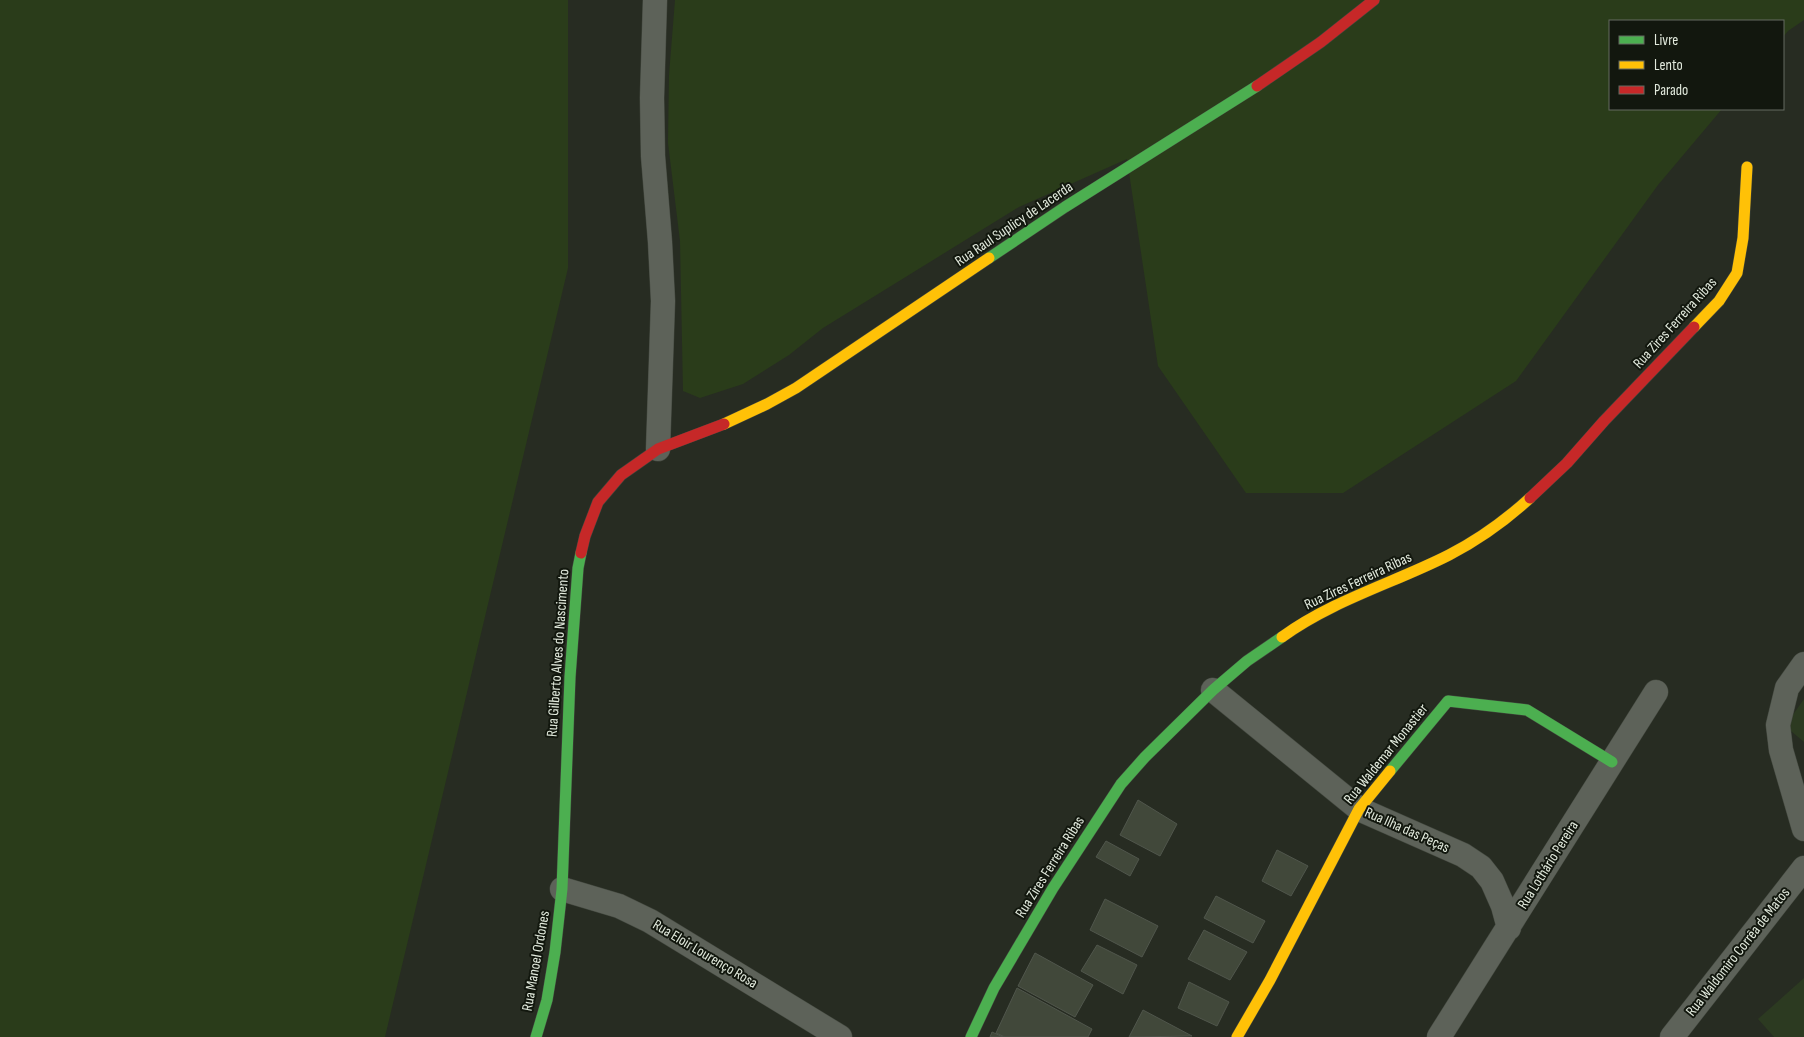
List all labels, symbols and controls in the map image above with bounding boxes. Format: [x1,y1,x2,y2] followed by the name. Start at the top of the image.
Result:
[1609,20,1784,110] legend
[1654,31,1678,50] text: Livre
[1654,56,1683,75] text: Lento
[1654,81,1688,100] text: Parado
[951,177,1077,271] street label: Rua Raul Suplicy de Lacerda
[1629,273,1721,373] street label: Rua Zires Ferreira Ribas
[1301,548,1415,614] street label: Rua Zires Ferreira Ribas
[543,568,573,738] street label: Rua Gilberto Alves do Nascimento
[1340,699,1433,808] street label: Rua Waldemar Monastier
[1362,803,1452,857] street label: Rua Ilha das Peças
[1011,813,1089,921] street label: Rua Zires Ferreira Ribas
[1513,817,1583,913] street label: Rua Lothário Pereira
[1682,884,1794,1020] street label: Rua Waldomiro Corrêa de Matos
[518,909,554,1013] street label: Rua Manoel Ordones
[649,915,761,993] street label: Rua Eloir Lourenço Rosa

